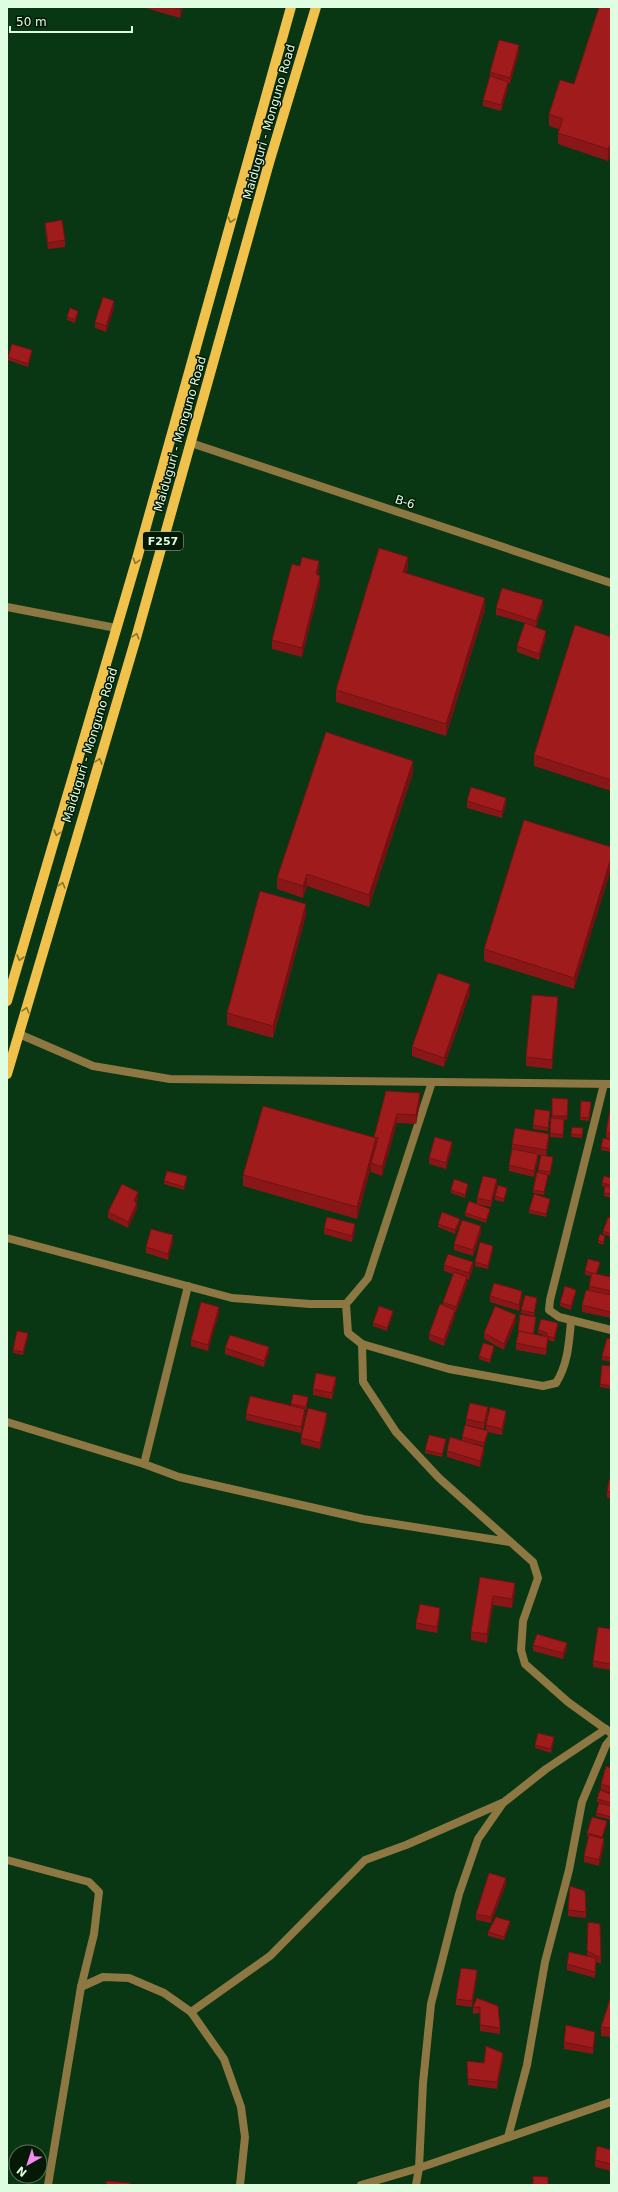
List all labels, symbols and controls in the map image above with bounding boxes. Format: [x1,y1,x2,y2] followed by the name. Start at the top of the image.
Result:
[10,8,132,34] scale bar
[16,15,47,29] text: 50 m
[240,43,298,201] street label: Maiduguri - Monguno Road
[227,216,236,223] one-way arrow
[151,355,209,513] street label: Maiduguri - Monguno Road
[393,492,417,512] street label: B-6
[143,532,183,550] road number: F257
[132,557,141,564] one-way arrow
[131,633,140,640] one-way arrow
[60,666,120,824] street label: Maiduguri - Monguno Road
[94,757,103,764] one-way arrow
[53,830,62,837] one-way arrow
[57,882,66,889] one-way arrow
[16,954,25,961] one-way arrow
[21,1007,30,1014] one-way arrow
[8,2144,48,2184] north arrow
[14,2163,30,2179] text: N

